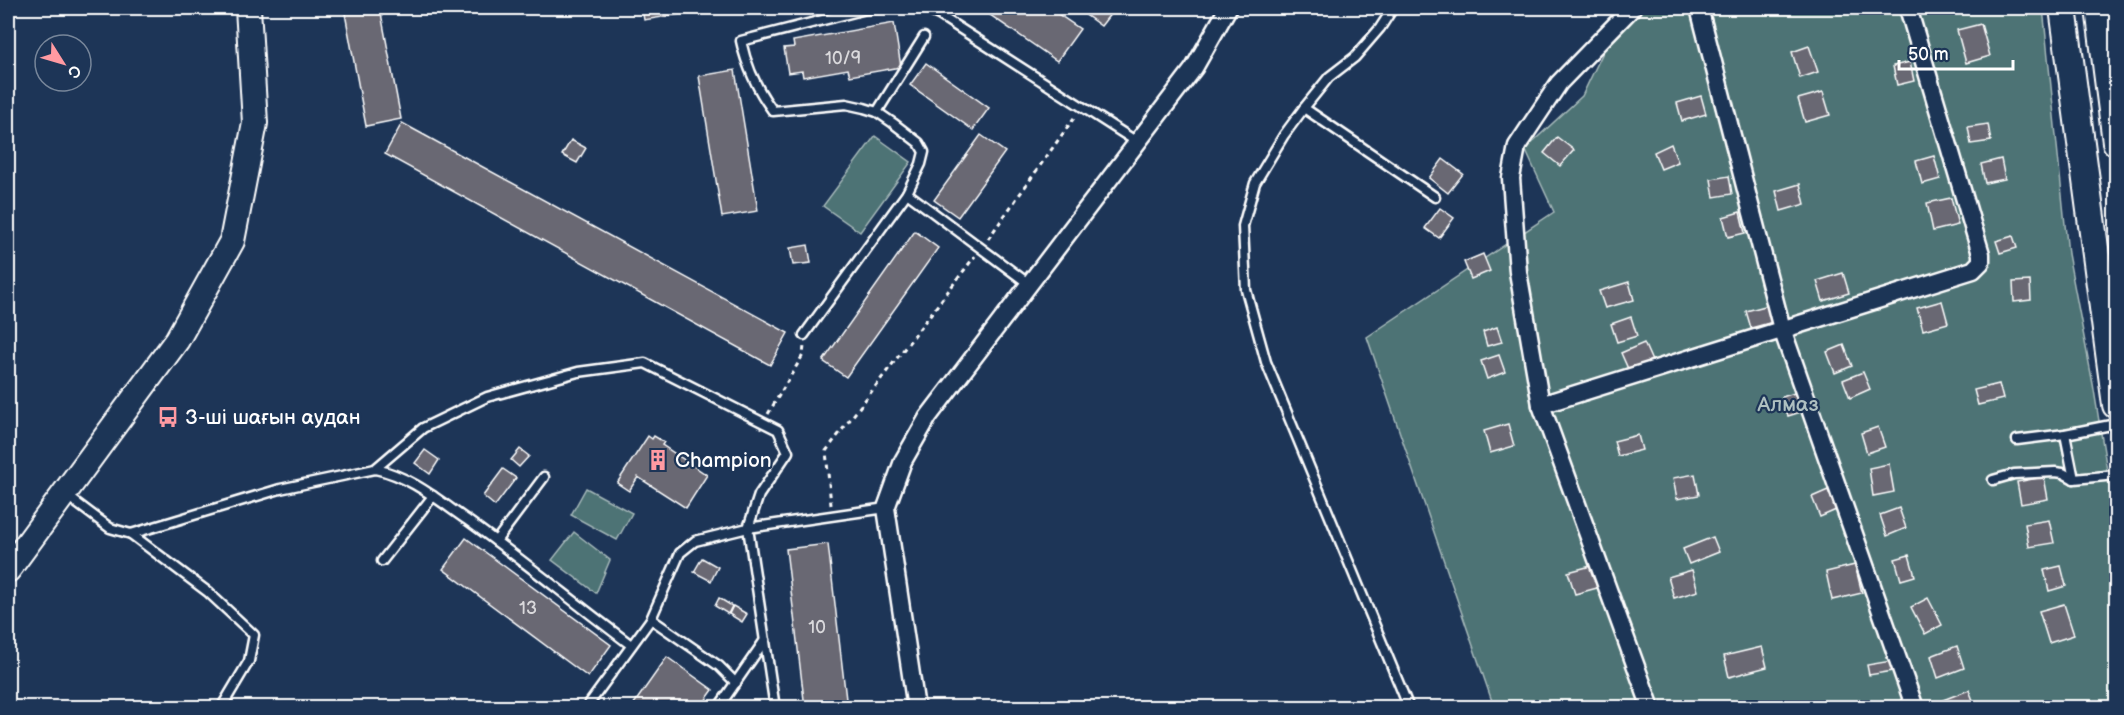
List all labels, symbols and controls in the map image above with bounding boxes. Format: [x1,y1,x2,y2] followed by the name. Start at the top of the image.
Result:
[33,33,93,93] north arrow
[1899,33,2013,71] scale bar
[1908,44,1949,65] text: 50 m
[825,48,861,69] house number: 10/9
[63,61,85,81] text: С
[1756,392,1819,417] park label: Алмаз
[156,405,180,429] bus stop icon: 3-ші шағын аудан
[185,405,361,430] place label: 3-ші шағын аудан
[646,448,670,472] building icon: Champion
[675,448,772,473] place label: Champion
[519,598,537,619] house number: 13
[808,617,826,638] house number: 10

